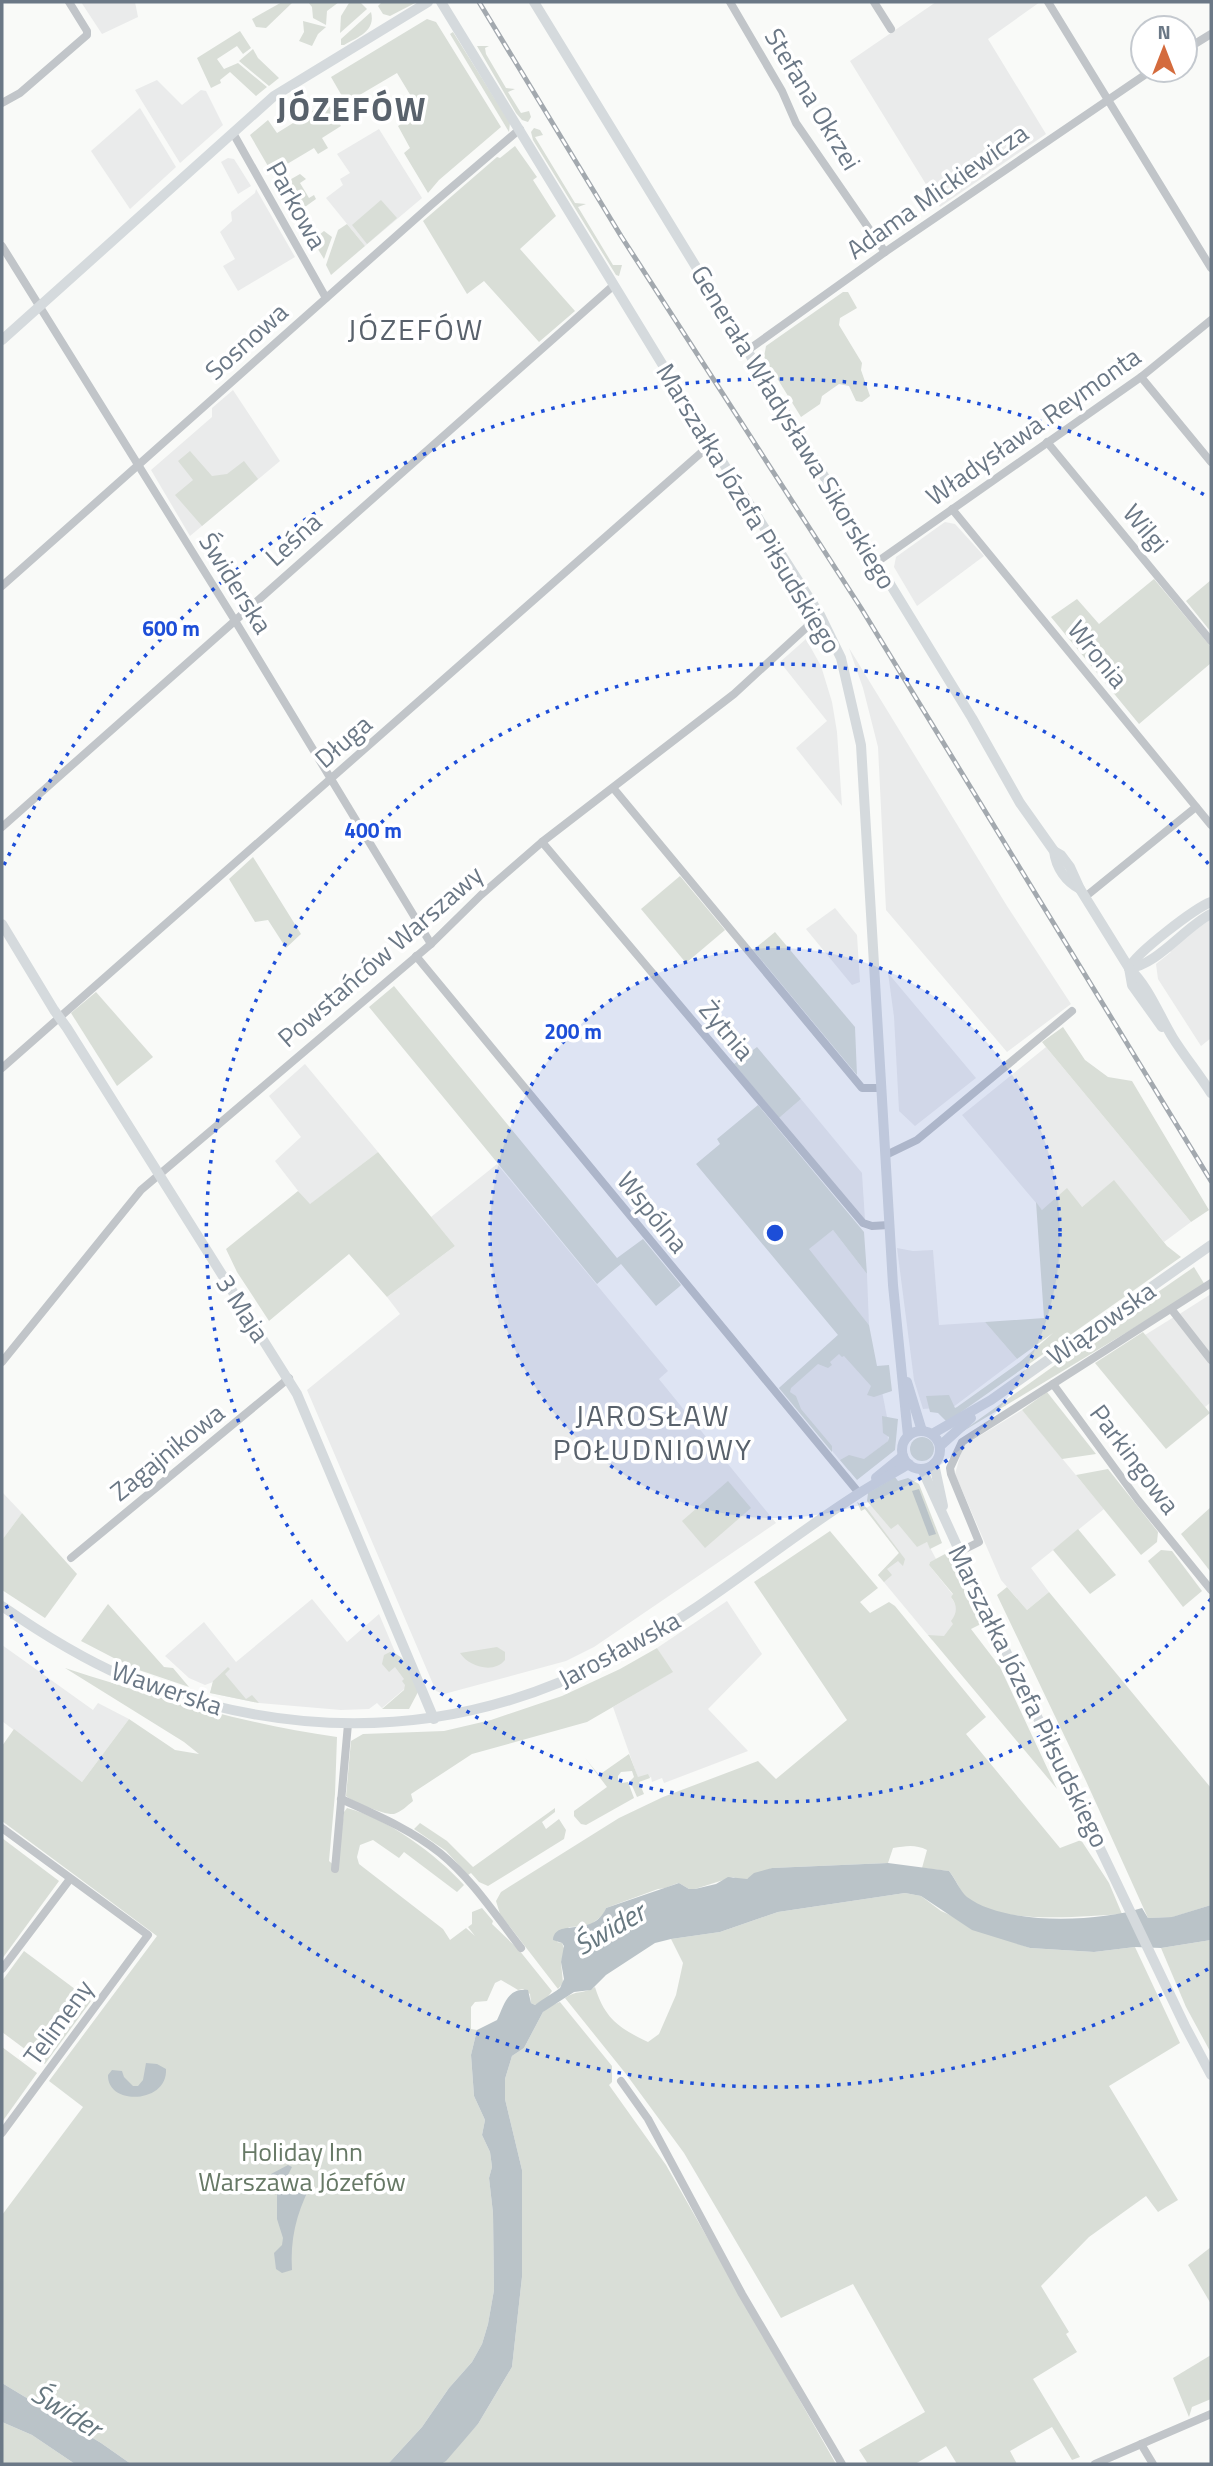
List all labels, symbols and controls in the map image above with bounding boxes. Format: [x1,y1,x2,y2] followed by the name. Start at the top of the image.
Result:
[1129,14,1199,84] north arrow
[1157,17,1171,46] text: N
[755,21,871,177] street label: Stefana Okrzei
[276,84,428,134] district label: JÓZEFÓW
[838,114,1036,268] street label: Adama Mickiewicza
[257,154,337,256] street label: Parkowa
[681,258,907,596] street label: Generała Władysława Sikorskiego
[196,293,296,389] street label: Sosnowa
[348,306,484,352] district label: JÓZEFÓW
[918,337,1148,515] street label: Władysława Reymonta
[647,355,851,661] street label: Marszałka Józefa Piłsudskiego
[1114,495,1178,561] street label: Wilgi
[256,503,330,575] street label: Leśna
[190,525,282,641] street label: Świderska
[1058,611,1138,697] street label: Wronia
[142,612,200,644] text: 600 m
[306,705,380,777] street label: Długa
[344,814,402,846] text: 400 m
[269,856,491,1056] street label: Powstańców Warszawy
[690,991,764,1069] street label: Żytnia
[544,1015,602,1047] text: 200 m
[608,1163,698,1261] street label: Wspólna
[763,1221,787,1245] centre of rings
[207,1266,279,1350] street label: 3 Maja
[1039,1271,1163,1375] street label: Wiązowska
[553,1392,753,1472] district label: JAROSŁAW POŁUDNIOWY
[101,1394,233,1510] street label: Zagajnikowa
[1081,1396,1189,1522] street label: Parkingowa
[939,1538,1119,1854] street label: Marszałka Józefa Piłsudskiego
[551,1600,687,1698] street label: Jarosławska
[106,1651,228,1725] street label: Wawerska
[565,1889,655,1966] water label: Świder
[14,1971,102,2073] street label: Telimeny
[198,2132,406,2201] park label: Holiday Inn Warszawa Józefów
[23,2372,113,2450] water label: Świder

